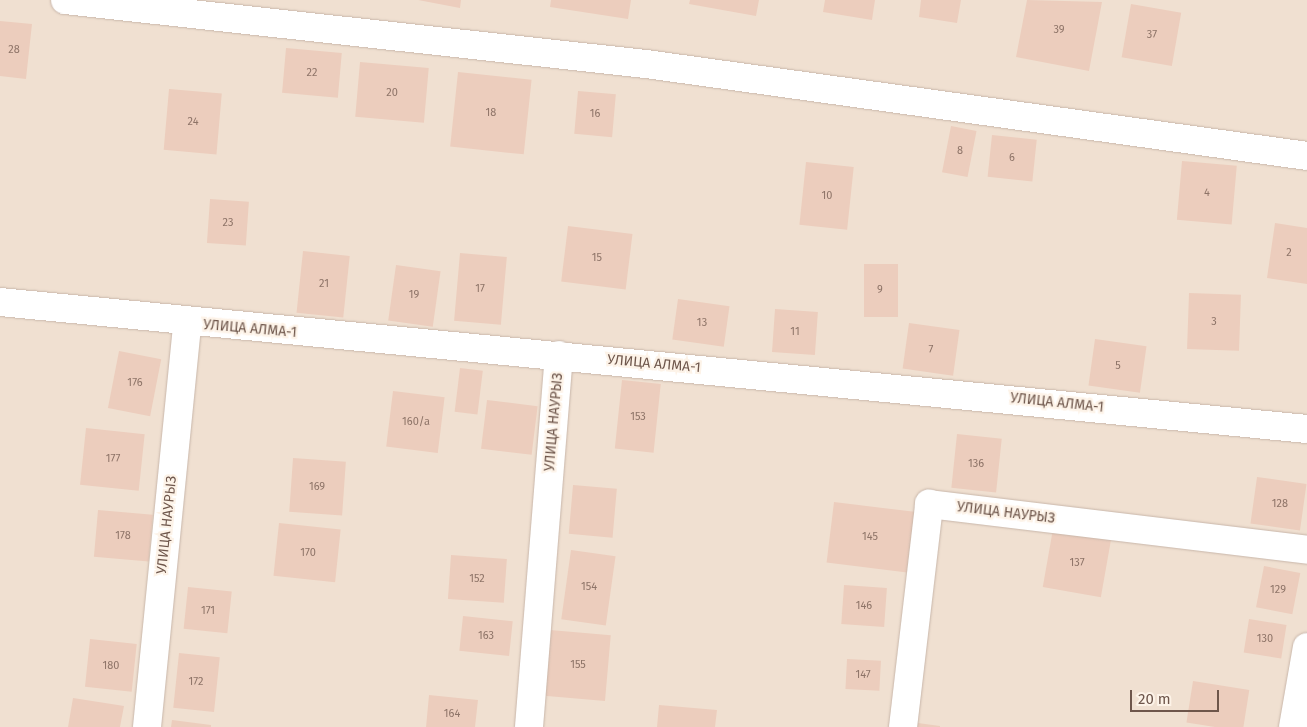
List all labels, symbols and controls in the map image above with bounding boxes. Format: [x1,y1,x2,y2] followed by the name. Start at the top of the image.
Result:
[1053,23,1065,37] house number: 39
[1147,28,1157,42] house number: 37
[8,43,20,57] house number: 28
[307,66,317,80] house number: 22
[386,86,398,100] house number: 20
[486,106,496,120] house number: 18
[590,107,600,121] house number: 16
[188,115,198,129] house number: 24
[957,144,963,158] house number: 8
[1009,151,1015,165] house number: 6
[1204,186,1210,200] house number: 4
[822,189,832,203] house number: 10
[223,216,233,230] house number: 23
[1286,246,1292,260] house number: 2
[592,251,602,265] house number: 15
[319,277,329,291] house number: 21
[475,282,485,296] house number: 17
[877,283,883,297] house number: 9
[409,288,419,302] house number: 19
[1211,315,1217,329] house number: 3
[697,316,707,330] house number: 13
[203,317,297,341] street label: УЛИЦА АЛМА-1
[790,325,800,339] house number: 11
[929,343,933,357] house number: 7
[607,352,701,376] street label: УЛИЦА АЛМА-1
[1115,359,1121,373] house number: 5
[541,372,567,472] street label: УЛИЦА НАУРЫЗ
[127,376,143,390] house number: 176
[1009,390,1105,416] street label: УЛИЦА АЛМА-1
[630,410,646,424] house number: 153
[402,415,430,429] house number: 160/а
[106,452,120,466] house number: 177
[968,457,984,471] house number: 136
[153,475,181,575] street label: УЛИЦА НАУРЫЗ
[309,480,325,494] house number: 169
[1272,497,1288,511] house number: 128
[956,499,1056,527] street label: УЛИЦА НАУРЫЗ
[115,529,131,543] house number: 178
[862,530,878,544] house number: 145
[300,546,316,560] house number: 170
[1069,556,1085,570] house number: 137
[469,572,485,586] house number: 152
[581,580,597,594] house number: 154
[1270,583,1286,597] house number: 129
[856,599,872,613] house number: 146
[201,604,215,618] house number: 171
[478,629,494,643] house number: 163
[1257,632,1273,646] house number: 130
[570,658,586,672] house number: 155
[103,659,119,673] house number: 180
[855,668,871,682] house number: 147
[189,675,203,689] house number: 172
[1132,680,1221,712] scale bar
[1138,690,1171,708] text: 20 m
[444,707,460,721] house number: 164

